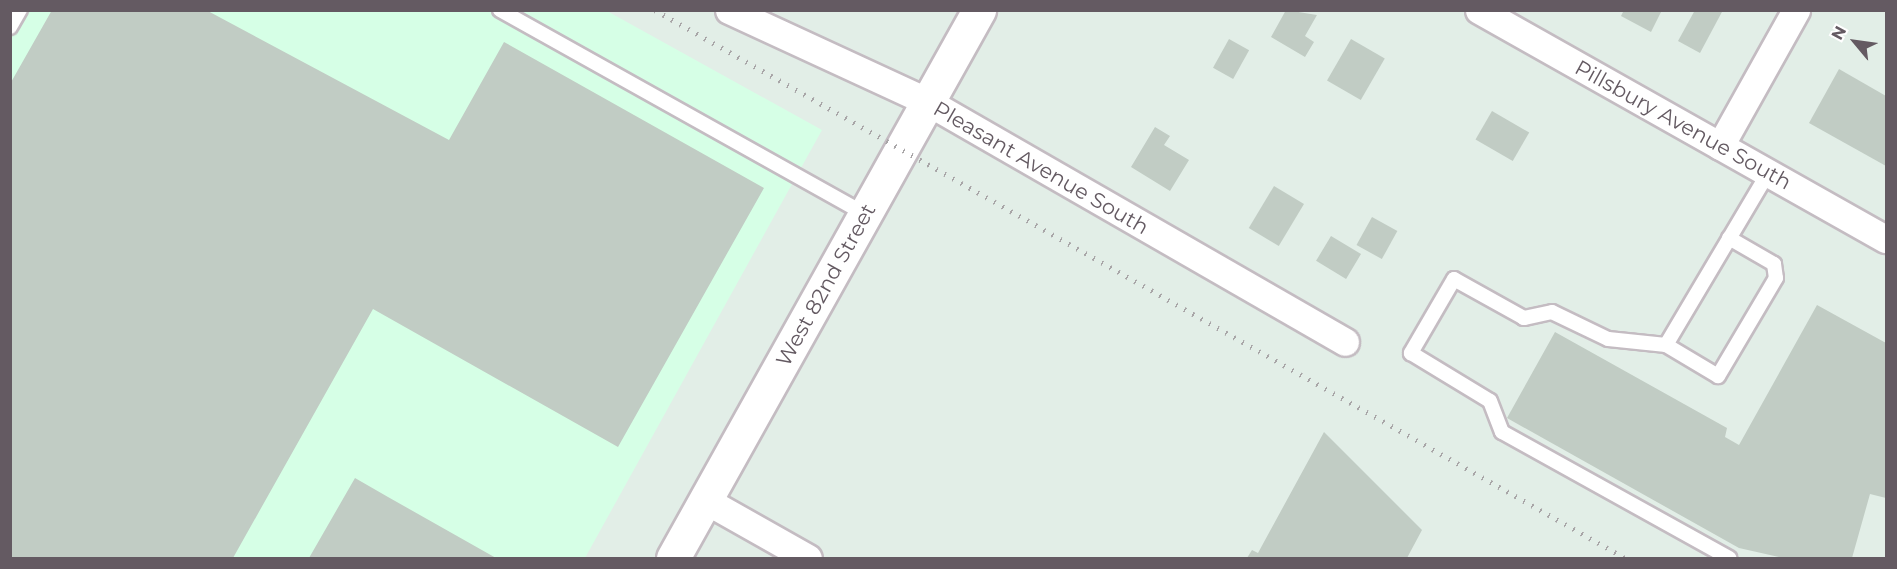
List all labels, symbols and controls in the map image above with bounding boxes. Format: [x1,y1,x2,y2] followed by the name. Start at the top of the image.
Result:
[1825,12,1885,72] north arrow
[1827,23,1850,43] text: N
[1570,55,1796,195] street label: Pillsbury Avenue South
[929,96,1153,240] street label: Pleasant Avenue South
[771,199,881,371] street label: West 82nd Street

